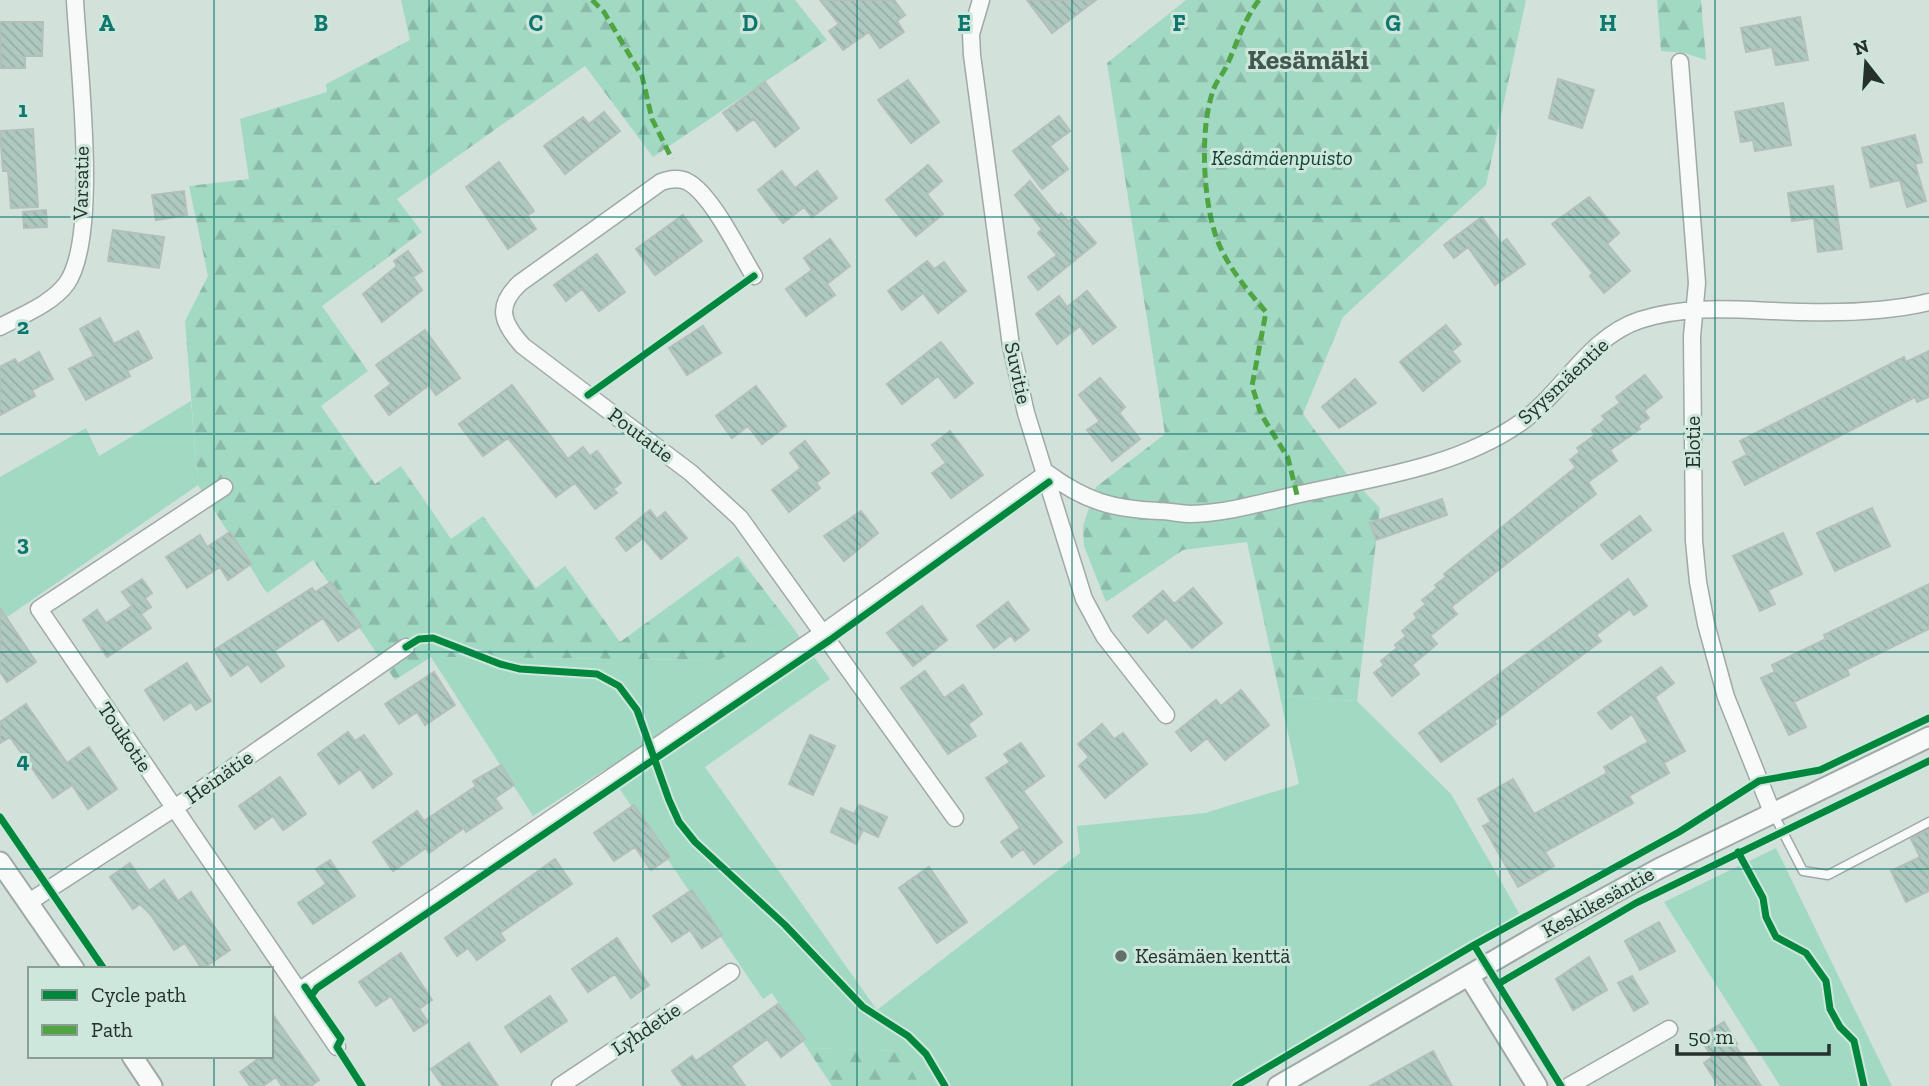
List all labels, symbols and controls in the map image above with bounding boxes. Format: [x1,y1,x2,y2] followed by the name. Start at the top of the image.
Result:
[99,9,115,37] text: A
[314,9,328,37] text: B
[529,9,543,37] text: C
[742,9,758,37] text: D
[957,9,971,37] text: E
[1172,9,1186,37] text: F
[1385,9,1401,37] text: G
[1599,9,1617,37] text: H
[1831,28,1901,98] north arrow
[1851,34,1871,60] text: N
[1247,43,1369,76] district label: Kesämäki
[18,95,28,123] text: 1
[1211,145,1353,170] park label: Kesämäenpuisto
[67,146,94,221] street label: Varsatie
[17,312,29,340] text: 2
[1512,332,1613,429] street label: Syysmäentie
[1000,340,1037,406] street label: Suvitie
[604,402,679,467] street label: Poutatie
[1680,416,1705,468] street label: Elotie
[17,529,29,557] text: 3
[93,697,158,777] street label: Toukotie
[180,744,257,809] street label: Heinätie
[16,746,30,774] text: 4
[1537,860,1658,943] street label: Keskikesäntie
[1135,943,1290,968] place label: Kesämäen kenttä
[1113,948,1129,964] marker: Kesämäen kenttä
[28,967,273,1058] legend
[91,982,186,1007] text: Cycle path
[606,996,685,1061] street label: Lyhdetie
[1677,1012,1829,1056] scale bar
[91,1017,133,1042] text: Path
[1688,1024,1734,1049] text: 50 m

